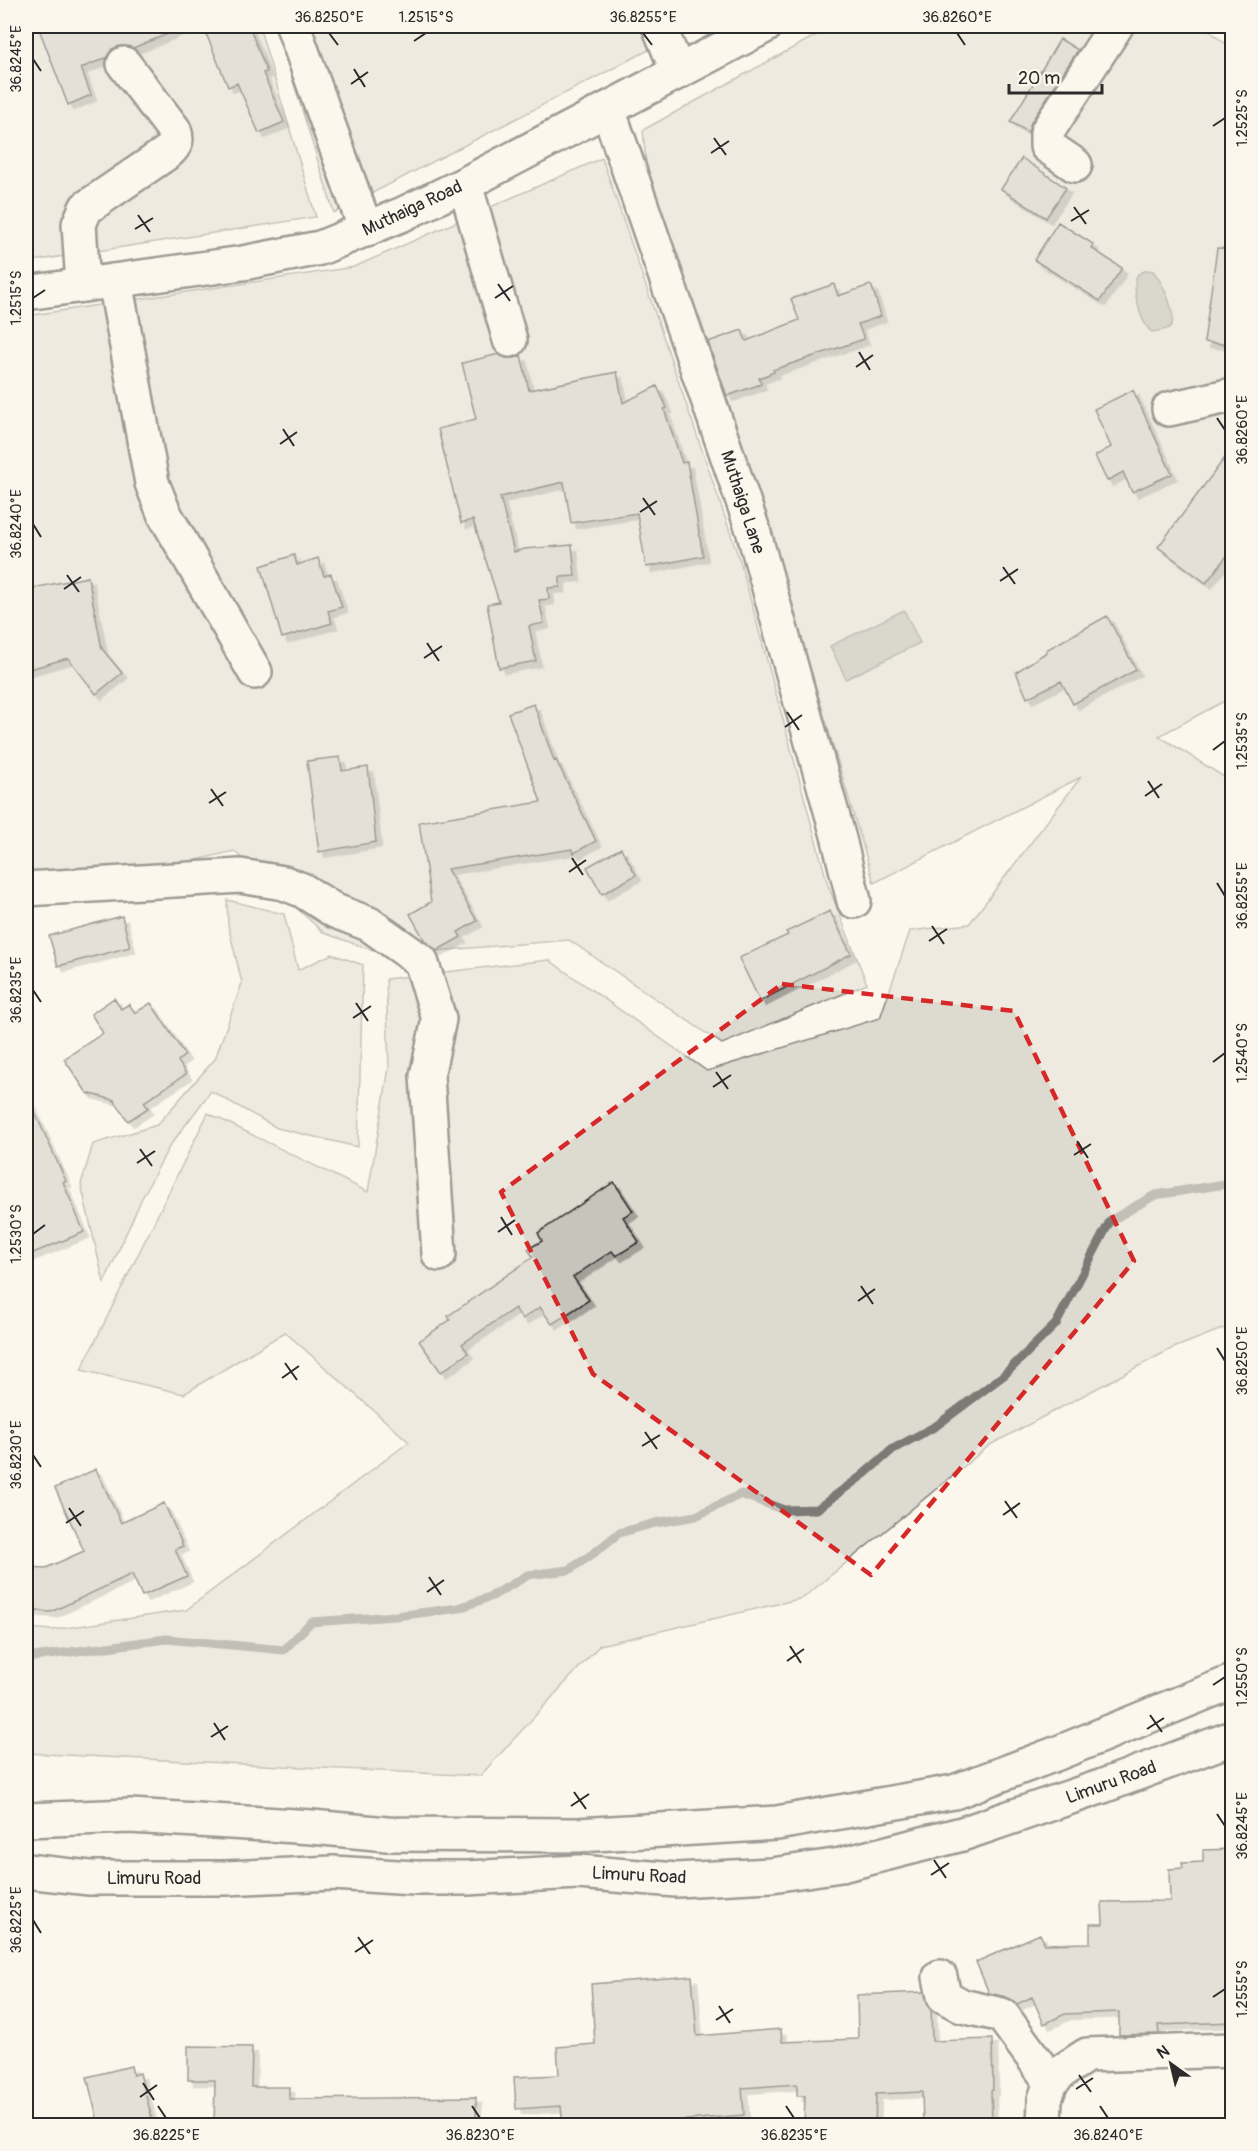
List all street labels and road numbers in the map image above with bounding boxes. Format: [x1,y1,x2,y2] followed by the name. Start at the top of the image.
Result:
[358,175,466,242] street label: Muthaiga Road
[715,447,770,557] street label: Muthaiga Lane
[1063,1755,1160,1809] street label: Limuru Road
[591,1862,687,1889] street label: Limuru Road
[107,1867,201,1890] street label: Limuru Road

